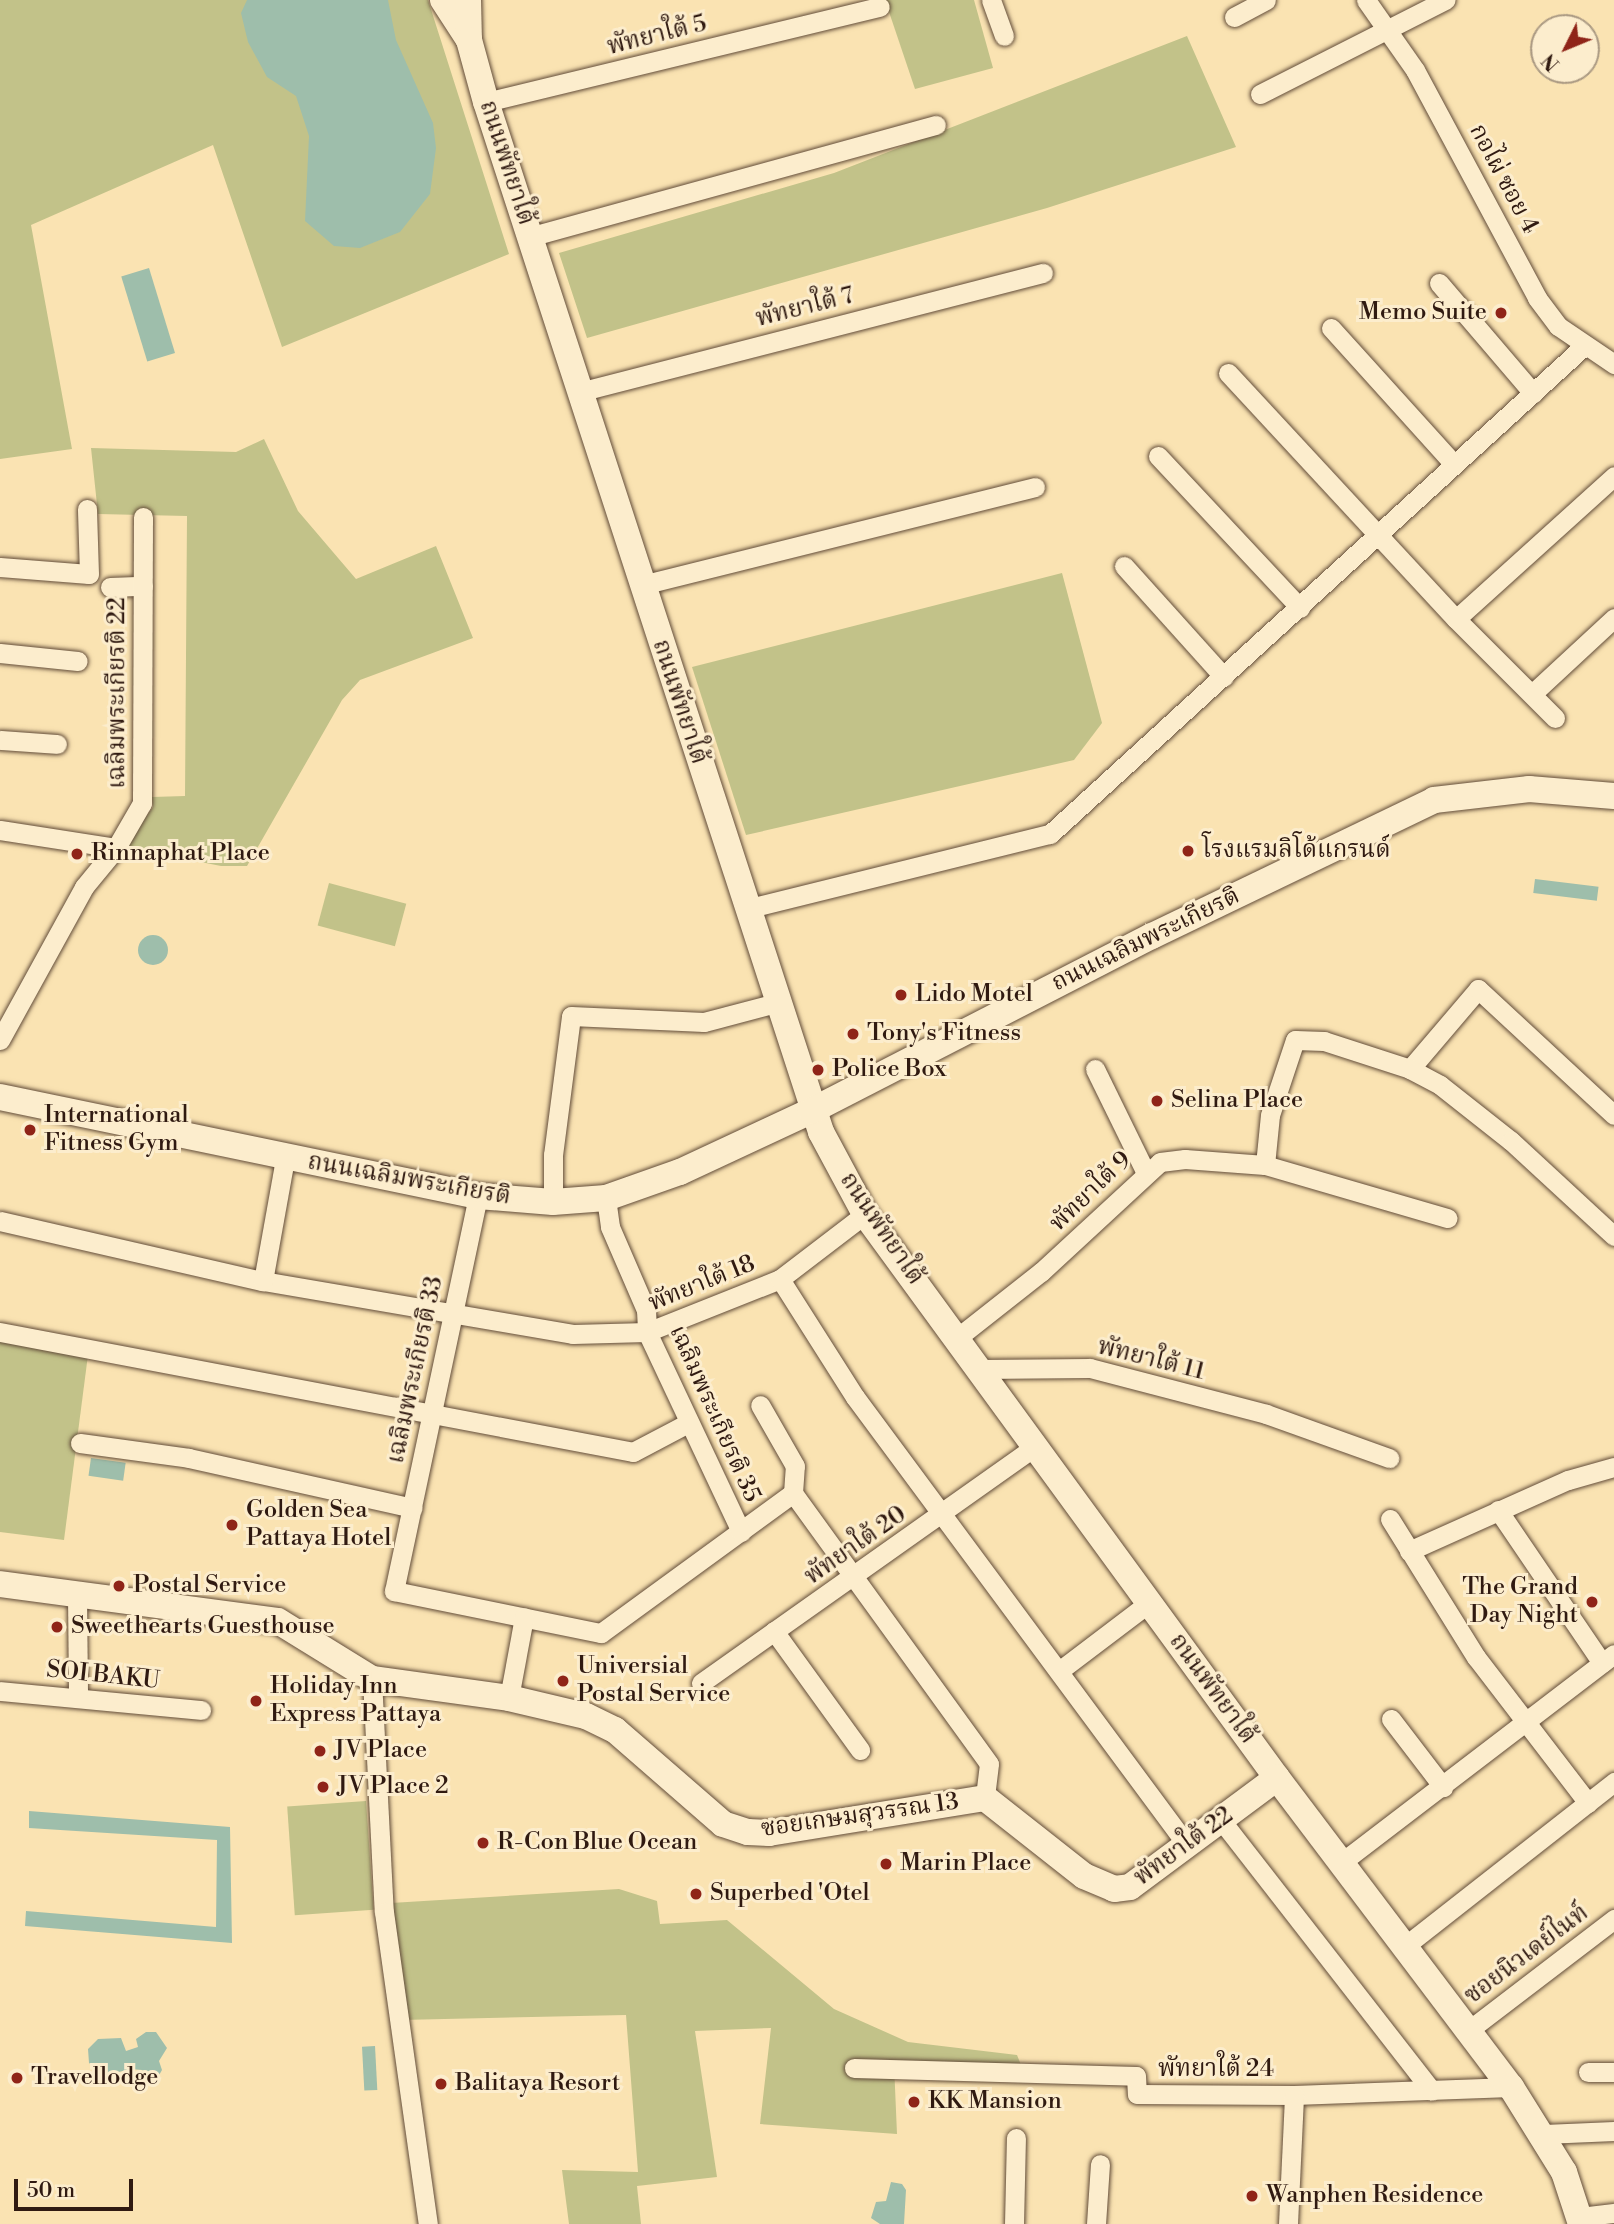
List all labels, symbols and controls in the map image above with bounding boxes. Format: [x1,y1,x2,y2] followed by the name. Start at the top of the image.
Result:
[604,10,710,62] street label: พัทยาใต้ 5
[1530,14,1600,84] north arrow
[1537,48,1565,76] text: N
[472,97,540,229] street label: ถนนพัทยาใต้
[1462,119,1544,239] street label: กอไผ่ ซอย 4
[753,282,857,334] street label: พัทยาใต้ 7
[1359,299,1487,327] place label: Memo Suite
[1493,305,1509,321] marker: Memo Suite
[104,597,132,789] street label: เฉลิมพระเกียรติ 22
[645,636,713,768] street label: ถนนพัทยาใต้
[1202,837,1390,865] place label: โรงแรมลิโด้แกรนด์
[91,840,270,868] place label: Rinnaphat Place
[1180,843,1196,859] marker: โรงแรมลิโด้แกรนด์
[69,846,85,862] marker: Rinnaphat Place
[1047,882,1245,998] street label: ถนนเฉลิมพระเกียรติ
[915,981,1033,1009] place label: Lido Motel
[893,987,909,1003] marker: Lido Motel
[867,1020,1021,1048] place label: Tony's Fitness
[845,1026,861,1042] marker: Tony's Fitness
[832,1056,947,1084] place label: Police Box
[810,1062,826,1078] marker: Police Box
[1171,1087,1303,1115] place label: Selina Place
[1149,1093,1165,1109] marker: Selina Place
[44,1102,188,1158] place label: International Fitness Gym
[22,1122,38,1138] marker: International Fitness Gym
[1044,1146,1138,1238] street label: พัทยาใต้ 9
[305,1148,513,1212] street label: ถนนเฉลิมพระเกียรติ
[833,1167,929,1291] street label: ถนนพัทยาใต้
[644,1250,760,1318] street label: พัทยาใต้ 18
[382,1274,450,1466] street label: เฉลิมพระเกียรติ 33
[662,1321,766,1507] street label: เฉลิมพระเกียรติ 35
[1094,1333,1208,1387] street label: พัทยาใต้ 11
[246,1497,391,1553] place label: Golden Sea Pattaya Hotel
[800,1501,912,1591] street label: พัทยาใต้ 20
[224,1517,240,1533] marker: Golden Sea Pattaya Hotel
[133,1572,286,1600] place label: Postal Service
[1462,1574,1578,1630] place label: The Grand Day Night
[111,1578,127,1594] marker: Postal Service
[1584,1594,1600,1610] marker: The Grand Day Night
[71,1613,335,1641] place label: Sweethearts Guesthouse
[49,1619,65,1635] marker: Sweethearts Guesthouse
[1162,1628,1262,1750] street label: ถนนพัทยาใต้
[577,1653,730,1709] place label: Universial Postal Service
[45,1656,161,1696] street label: SOI BAKU
[270,1673,441,1729] place label: Holiday Inn Express Pattaya
[555,1673,571,1689] marker: Universial Postal Service
[248,1693,264,1709] marker: Holiday Inn Express Pattaya
[334,1737,427,1765] place label: JV Place
[312,1743,328,1759] marker: JV Place
[337,1773,449,1801] place label: JV Place 2
[315,1779,331,1795] marker: JV Place 2
[759,1788,961,1844] street label: ซอยเกษมสุวรรณ 13
[1129,1801,1239,1893] street label: พัทยาใต้ 22
[497,1829,697,1857] place label: R-Con Blue Ocean
[475,1835,491,1851] marker: R-Con Blue Ocean
[900,1850,1031,1878] place label: Marin Place
[878,1856,894,1872] marker: Marin Place
[710,1880,870,1908] place label: Superbed 'Otel
[688,1886,704,1902] marker: Superbed 'Otel
[1459,1899,1595,2011] street label: ซอยนิวเดย์ไนท์
[1158,2056,1274,2084] street label: พัทยาใต้ 24
[31,2064,158,2092] place label: Travellodge
[9,2070,25,2086] marker: Travellodge
[455,2070,620,2098] place label: Balitaya Resort
[433,2076,449,2092] marker: Balitaya Resort
[928,2088,1062,2116] place label: KK Mansion
[906,2094,922,2110] marker: KK Mansion
[18,2164,136,2208] scale bar
[27,2178,75,2204] text: 50 m
[1266,2182,1483,2210] place label: Wanphen Residence
[1244,2188,1260,2204] marker: Wanphen Residence

